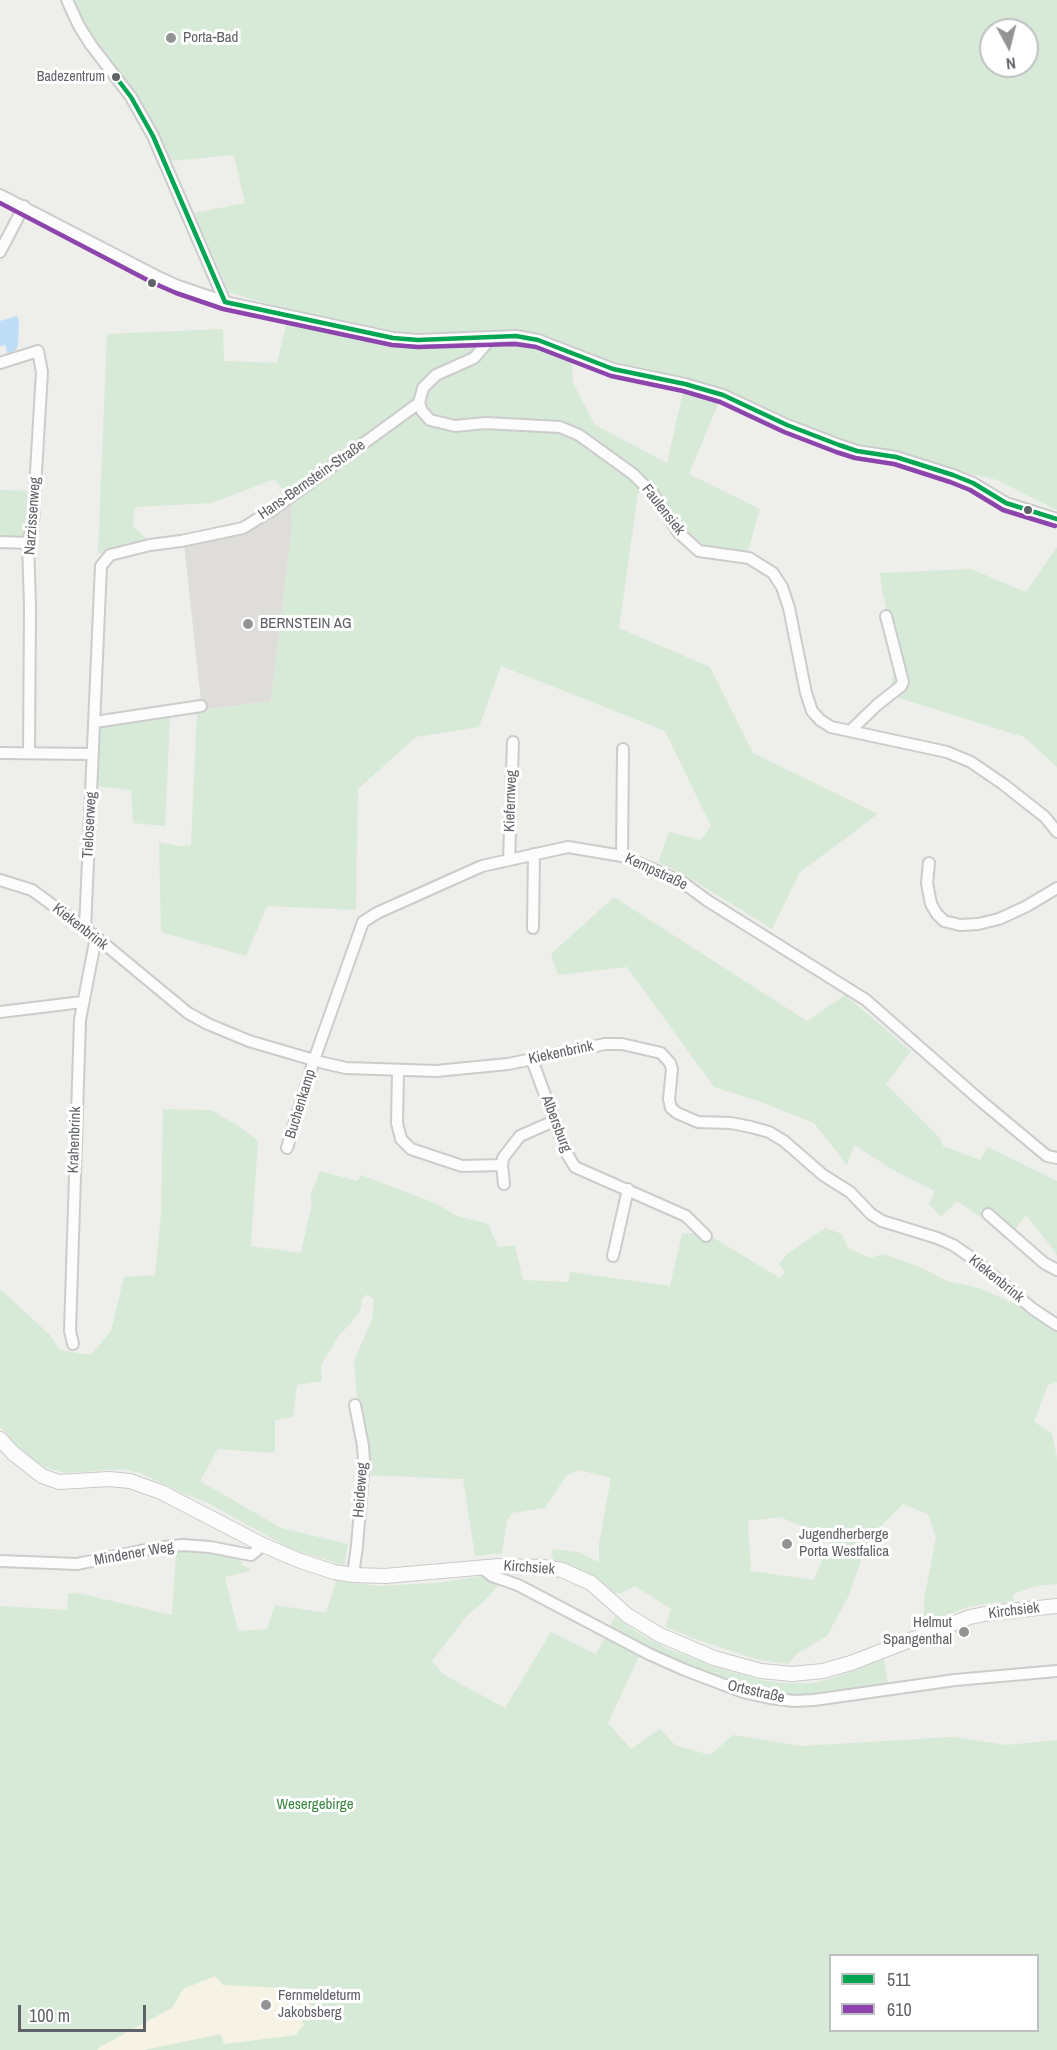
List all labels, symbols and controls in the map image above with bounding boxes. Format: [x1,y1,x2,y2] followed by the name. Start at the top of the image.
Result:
[979,18,1039,78] north arrow
[183,29,238,47] place label: Porta-Bad
[164,31,178,45] marker: Porta-Bad
[1005,52,1017,75] text: N
[37,69,105,85] place label: Badezentrum
[110,71,122,83] marker: Badezentrum
[146,277,158,289] unlabelled marker
[255,436,369,524] street label: Hans-Bernstein-Straße
[21,477,45,555] street label: Narzissenweg
[638,481,688,539] street label: Faulensiek
[1022,504,1034,516] unlabelled marker
[260,615,352,633] place label: BERNSTEIN AG
[241,617,255,631] marker: BERNSTEIN AG
[501,770,521,832] street label: Kiefernweg
[79,791,101,859] street label: Tieloserweg
[622,850,690,894] street label: Kempstraße
[49,900,111,954] street label: Kiekenbrink
[527,1037,595,1069] street label: Kiekenbrink
[282,1067,320,1141] street label: Buchenkamp
[537,1093,575,1155] street label: Albersburg
[65,1106,85,1174] street label: Krahenbrink
[965,1251,1027,1307] street label: Kiekenbrink
[350,1462,372,1518] street label: Heideweg
[799,1526,889,1561] place label: Jugendherberge Porta Westfalica
[780,1537,794,1551] marker: Jugendherberge Porta Westfalica
[93,1538,175,1570] street label: Mindener Weg
[503,1557,555,1579] street label: Kirchsiek
[987,1599,1041,1623] street label: Kirchsiek
[883,1614,952,1649] place label: Helmut Spangenthal
[957,1625,971,1639] marker: Helmut Spangenthal
[726,1677,786,1707] street label: Ortsstraße
[276,1796,354,1814] park label: Wesergebirge
[829,1954,1039,2032] legend
[887,1967,911,1992] text: 511
[278,1987,361,2022] place label: Fernmeldeturm Jakobsberg
[21,1993,148,2031] scale bar
[887,1997,912,2022] text: 610
[259,1998,273,2012] marker: Fernmeldeturm Jakobsberg
[29,2003,70,2028] text: 100 m

